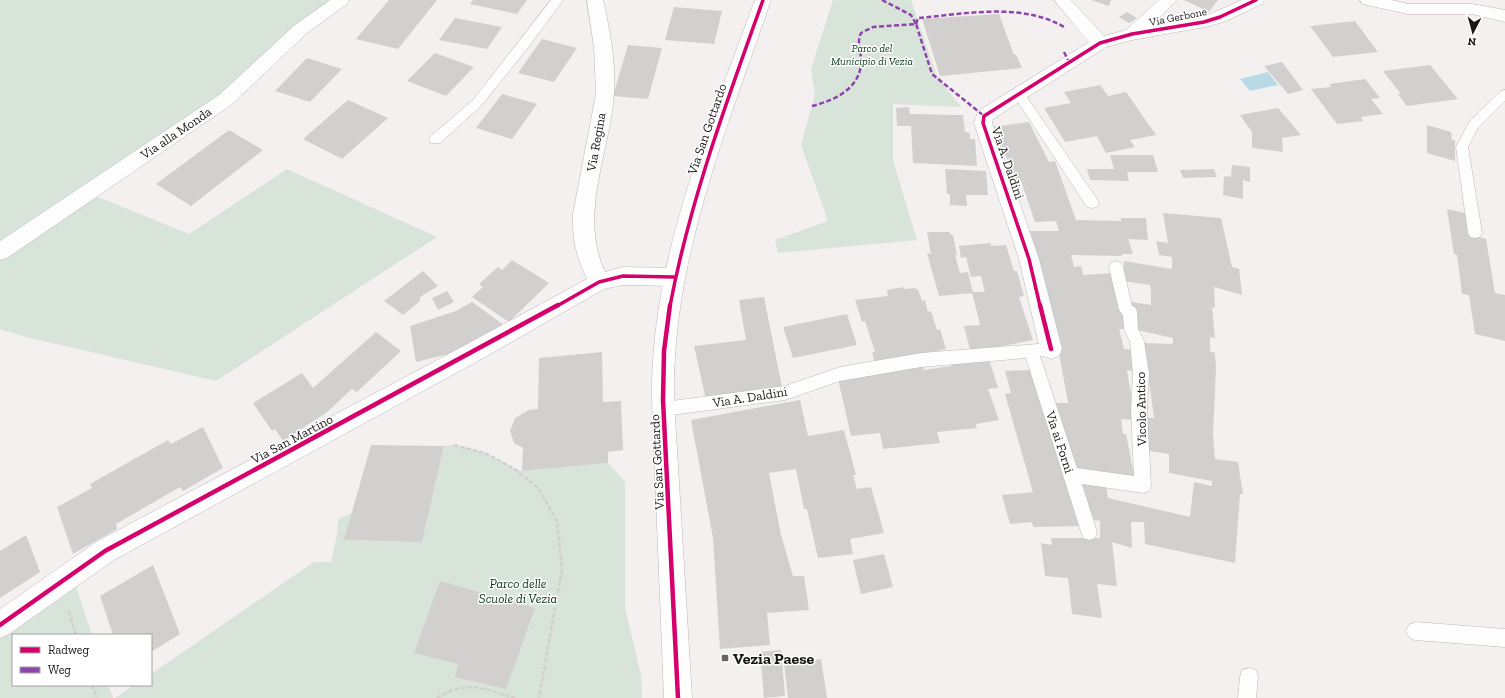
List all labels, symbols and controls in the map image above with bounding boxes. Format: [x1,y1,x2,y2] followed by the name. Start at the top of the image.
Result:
[1147,5,1208,29] street label: Via Gerbone
[1453,12,1493,52] north arrow
[1467,34,1477,48] text: N
[831,42,914,68] park label: Parco del Municipio di Vezia
[684,81,730,178] street label: Via San Gottardo
[137,103,215,163] street label: Via alla Monda
[583,111,609,174] street label: Via Regina
[988,124,1027,201] street label: Via A. Daldini
[1133,371,1149,447] street label: Vicolo Antico
[711,384,789,410] street label: Via A. Daldini
[1043,408,1077,475] street label: Via ai Forni
[248,411,336,467] street label: Via San Martino
[647,414,667,511] street label: Via San Gottardo
[479,576,557,606] park label: Parco delle Scuole di Vezia
[12,634,152,686] legend
[48,643,89,657] text: Radweg
[733,649,815,668] place label: Vezia Paese
[720,653,730,663] marker: Vezia Paese
[48,663,71,677] text: Weg

